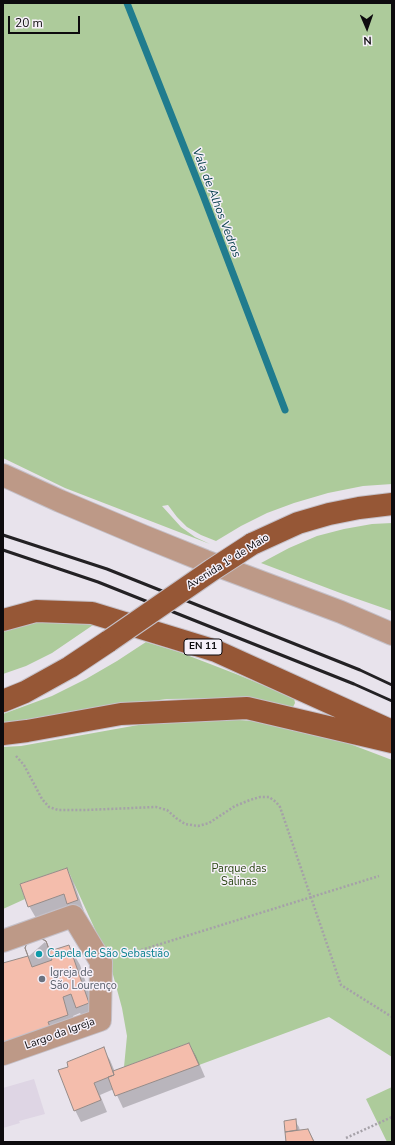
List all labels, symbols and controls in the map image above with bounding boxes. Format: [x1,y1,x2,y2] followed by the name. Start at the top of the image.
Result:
[10,8,82,34] scale bar
[347,8,387,48] north arrow
[15,15,43,31] text: 20 m
[363,33,372,48] text: N
[189,146,243,260] water label: Vala de Alhos Vedros
[184,531,272,593] street label: Avenida 1º de Maio
[184,639,222,655] road number: EN 11
[211,862,267,888] park label: Parque das Salinas
[47,947,169,961] place label: Capela de São Sebastião
[34,949,44,959] marker: Capela de São Sebastião
[50,966,117,992] place label: Igreja de São Lourenço
[37,974,47,984] marker: Igreja de São Lourenço
[23,1015,97,1053] street label: Largo da Igreja

